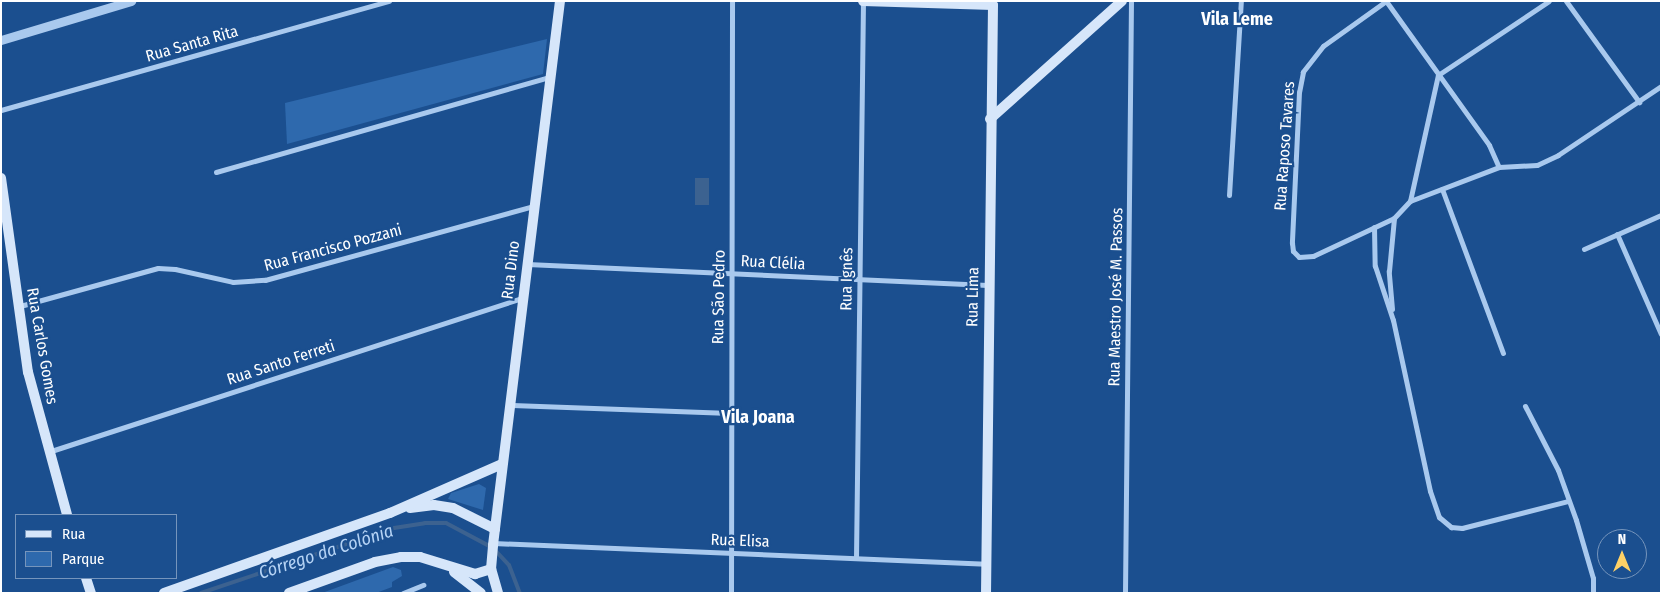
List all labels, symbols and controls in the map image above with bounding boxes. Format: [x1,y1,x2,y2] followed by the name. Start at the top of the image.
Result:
[1201,8,1273,30] district label: Vila Leme
[144,22,240,66] street label: Rua Santa Rita
[1271,81,1299,211] street label: Rua Raposo Tavares
[1105,207,1127,387] street label: Rua Maestro José M. Passos
[262,220,404,276] street label: Rua Francisco Pozzani
[498,240,524,300] street label: Rua Dino
[837,247,857,311] street label: Rua Ignês
[709,250,729,344] street label: Rua São Pedro
[740,252,806,274] street label: Rua Clélia
[963,267,983,327] street label: Rua Lima
[22,286,62,406] street label: Rua Carlos Gomes
[225,337,337,389] street label: Rua Santo Ferreti
[721,406,795,428] district label: Vila Joana
[15,514,178,579] legend
[256,520,396,584] water label: Córrego da Colônia
[62,525,85,543] text: Rua
[1597,529,1647,579] north arrow
[710,530,770,552] street label: Rua Elisa
[1618,531,1626,548] text: N
[62,550,105,568] text: Parque

